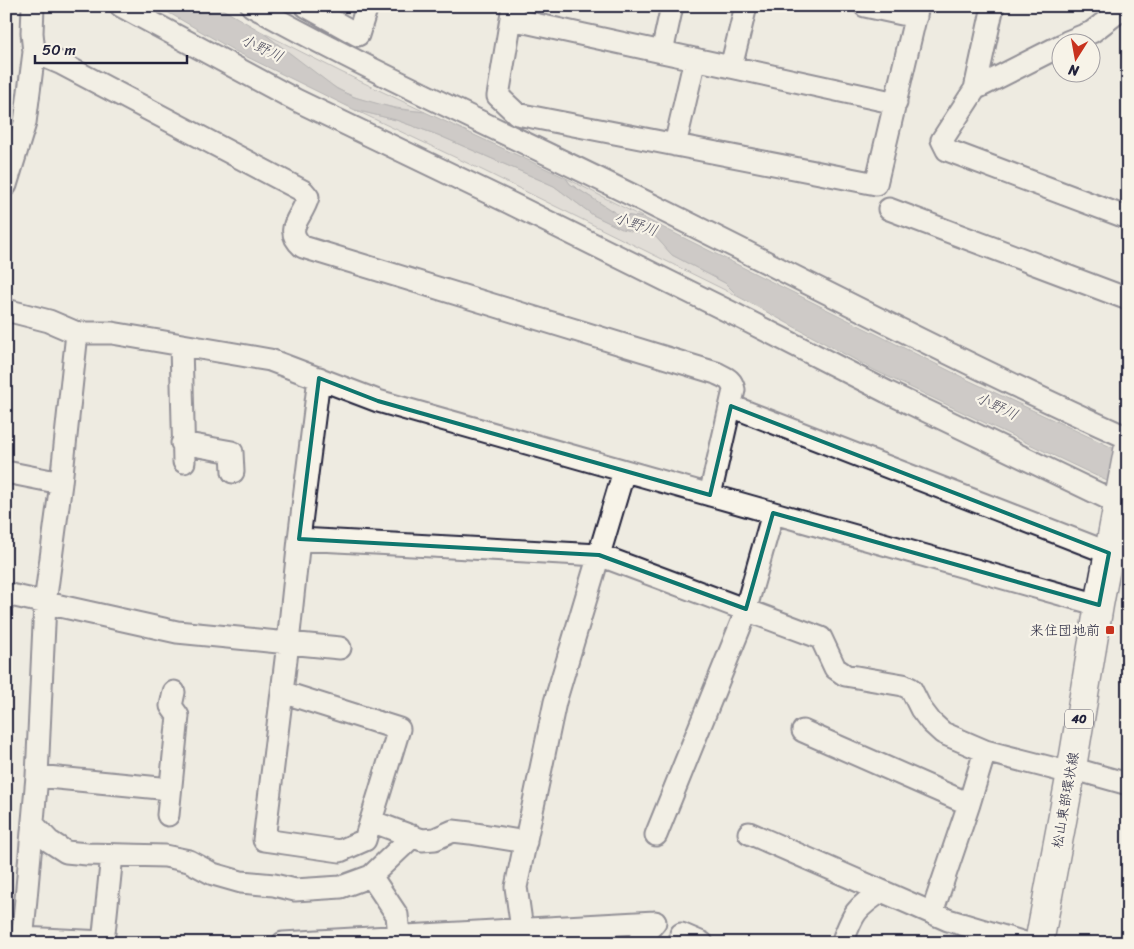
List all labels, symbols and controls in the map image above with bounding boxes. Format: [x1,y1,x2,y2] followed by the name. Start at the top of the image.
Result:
[236,27,288,69] water label: 小野川
[35,32,188,64] scale bar
[1052,32,1102,82] north arrow
[42,37,77,63] text: 50 m
[1066,57,1082,84] text: N
[610,204,662,244] water label: 小野川
[971,384,1023,428] water label: 小野川
[1030,618,1100,643] place label: 来住団地前
[1104,624,1116,636] marker: 来住団地前
[1065,710,1093,729] road number: 40
[1045,750,1086,851] street label: 松山東部環状線

